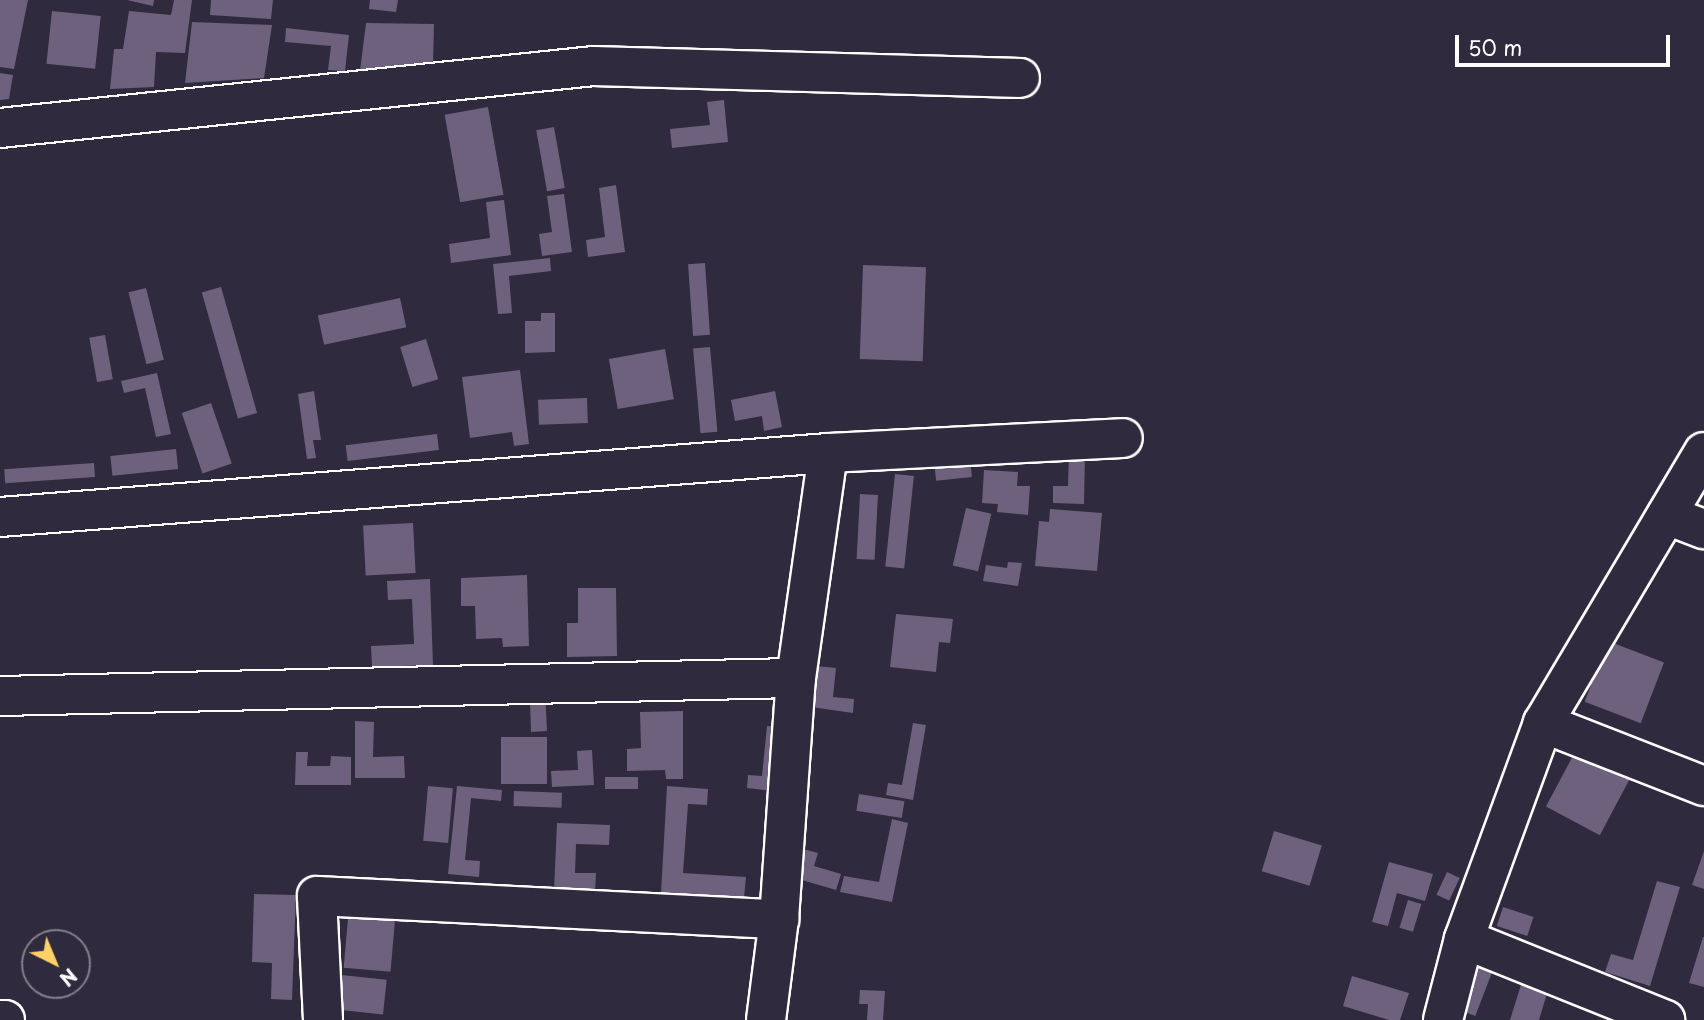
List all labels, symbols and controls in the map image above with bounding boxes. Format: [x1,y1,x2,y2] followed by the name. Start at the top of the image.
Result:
[1459,21,1674,65] scale bar
[1468,31,1522,63] text: 50 m
[21,929,91,999] north arrow
[54,963,84,993] text: N

